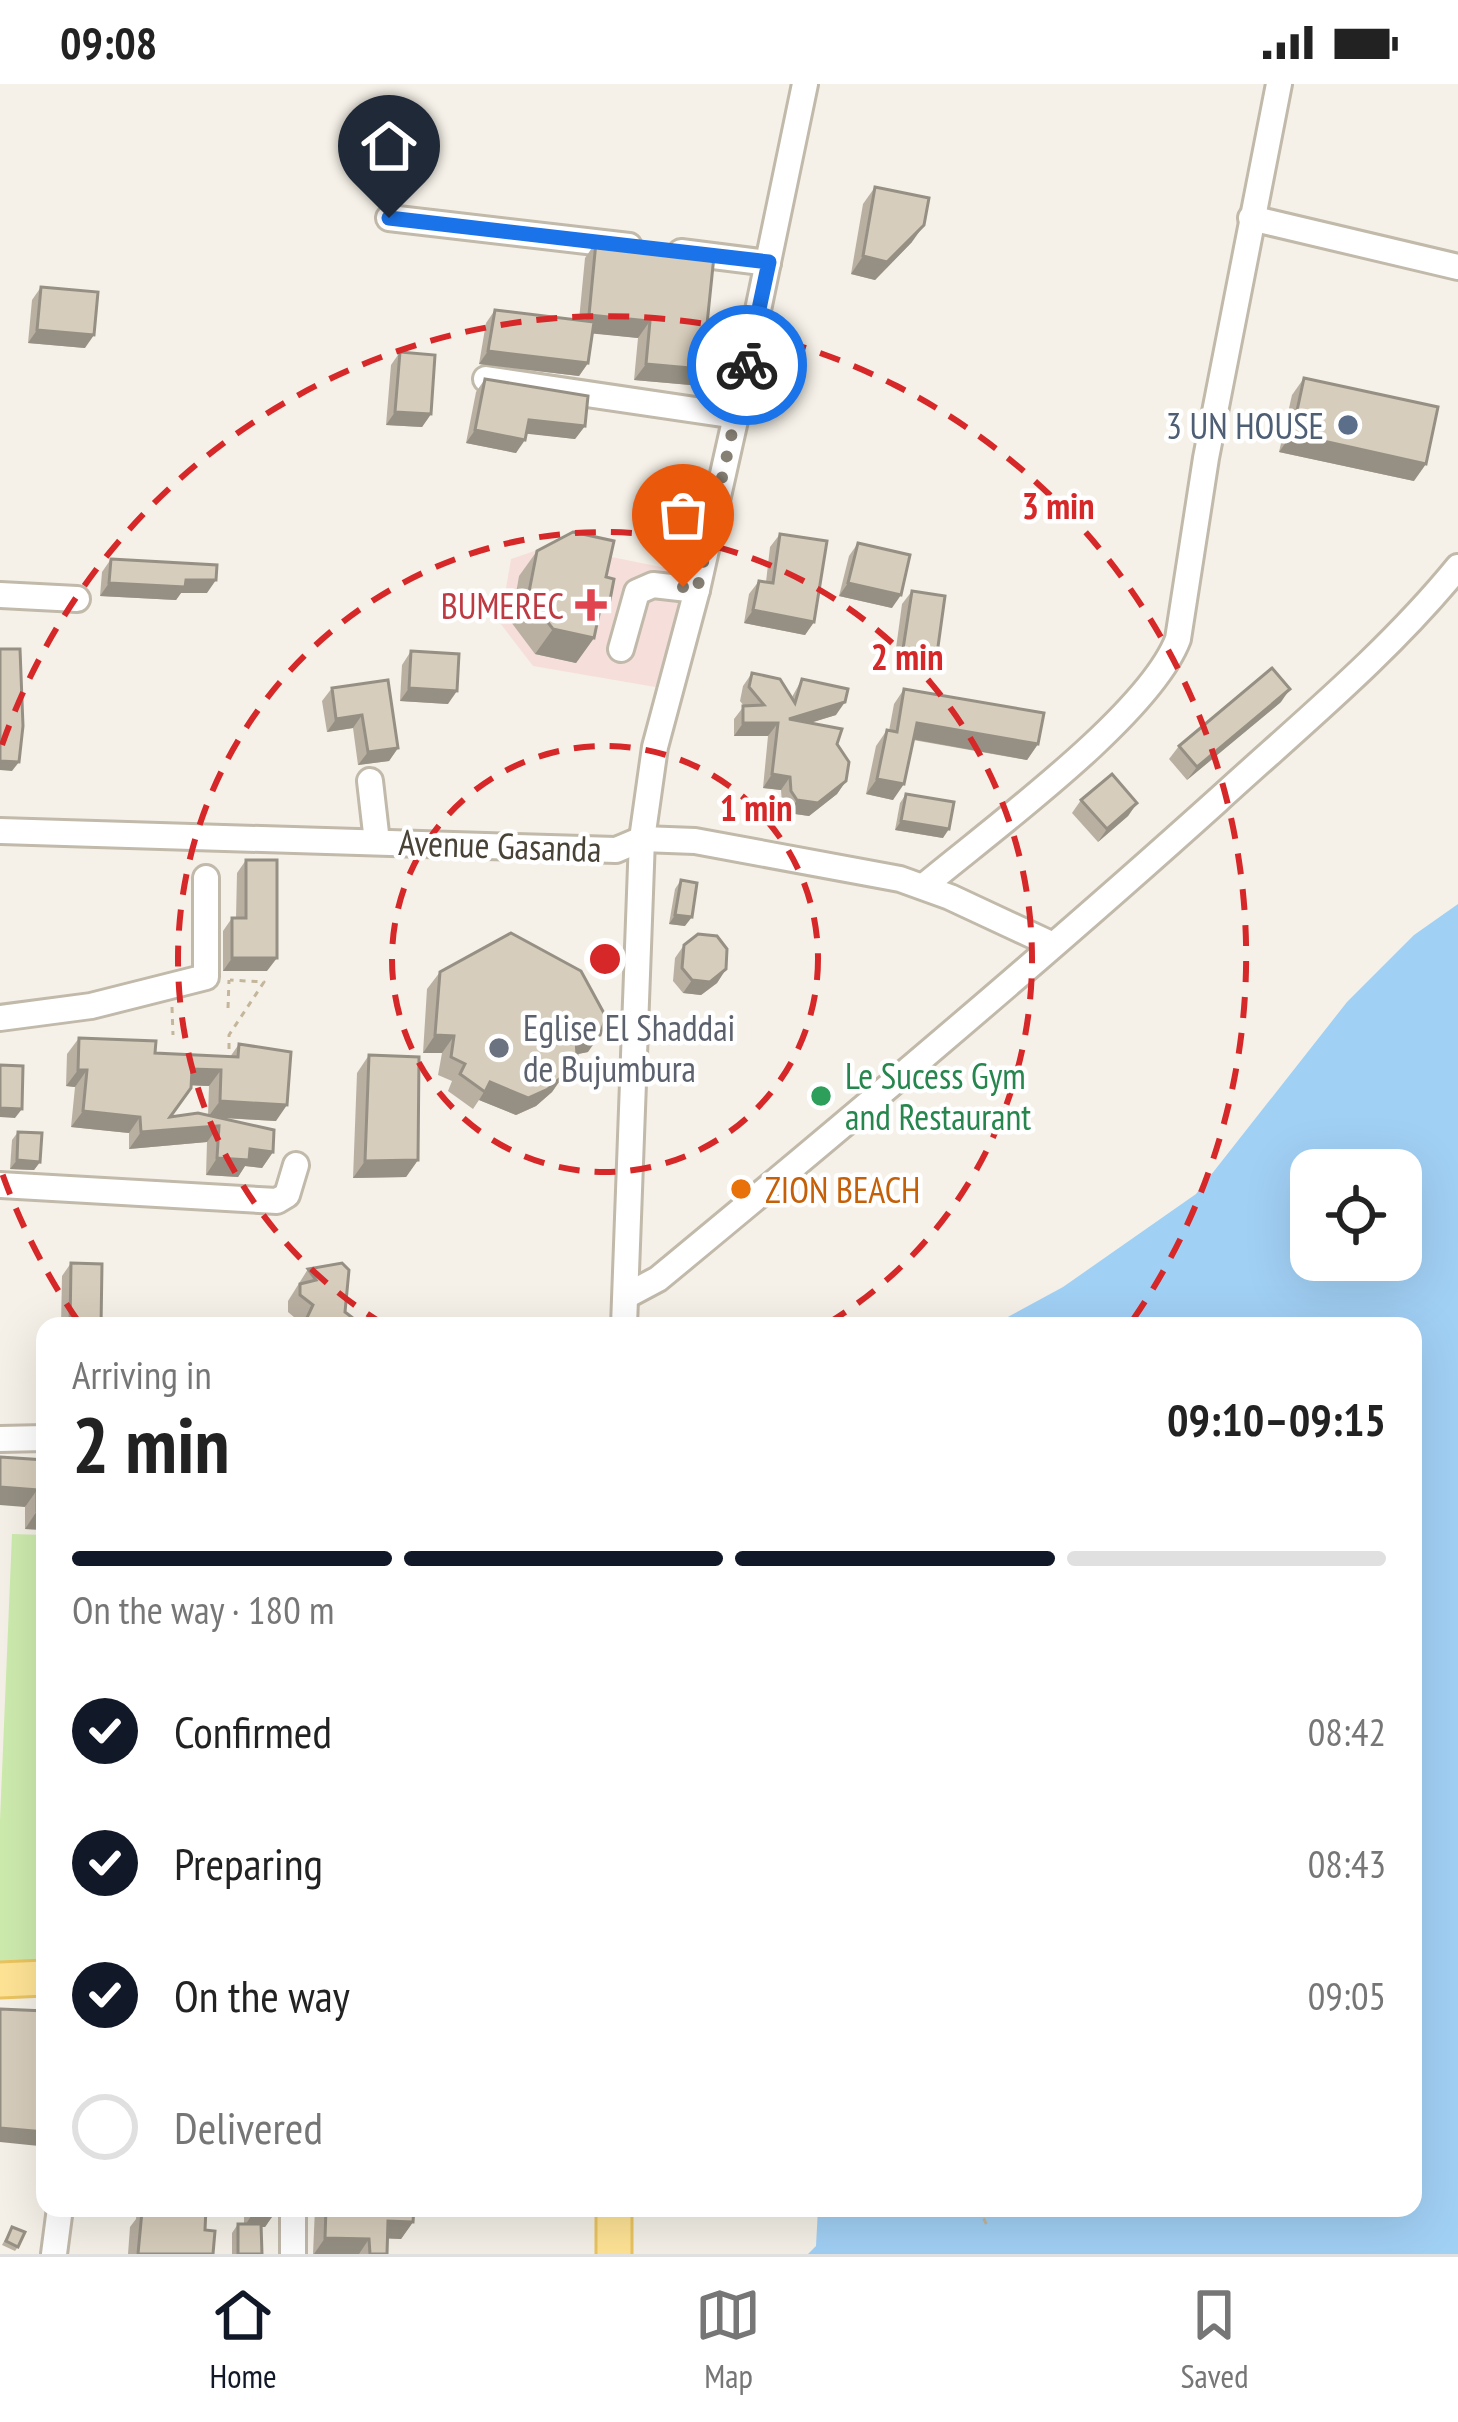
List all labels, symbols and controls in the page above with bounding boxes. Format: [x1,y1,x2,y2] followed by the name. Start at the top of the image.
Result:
[60,13,157,71] text: 09:08
[338,95,440,218] pin
[356,113,422,179] icon: home
[687,305,807,425] courier
[714,332,780,398] icon: bike
[1166,402,1324,449] place label: 3 UN HOUSE
[1335,412,1361,438] marker: 3 UN HOUSE
[632,464,734,587] pin
[650,482,716,548] icon: bag
[1022,482,1094,529] text: 3 min
[441,582,564,629] place label: BUMEREC
[575,589,607,621] marker: BUMEREC
[871,633,943,680] text: 2 min
[720,784,792,831] text: 1 min
[398,818,602,872] street label: Avenue Gasanda
[584,938,626,980] centre of rings
[523,1004,735,1092] place label: Eglise El Shaddai de Bujumbura
[486,1035,512,1061] marker: Eglise El Shaddai de Bujumbura
[845,1052,1031,1140] place label: Le Sucess Gym and Restaurant
[808,1083,834,1109] marker: Le Sucess Gym and Restaurant
[1290,1149,1422,1281] map controls
[1290,1149,1422,1281] button: locate
[765,1166,920,1213] place label: ZION BEACH
[728,1176,754,1202] marker: ZION BEACH
[72,1349,212,1400] text: Arriving in
[1167,1390,1386,1448] text: 09:10–09:15
[72,1394,230,1495] text: 2 min
[72,1584,334,1635] text: On the way · 180 m
[72,1698,138,1764] icon: check
[174,1702,332,1760] text: Confirmed
[1308,1706,1386,1757] text: 08:42
[72,1830,138,1896] icon: check
[174,1834,323,1892] text: Preparing
[1308,1838,1386,1889] text: 08:43
[72,1962,138,2028] icon: check
[174,1966,350,2024] text: On the way
[1308,1970,1386,2021] text: 09:05
[174,2098,323,2156] text: Delivered
[209,2282,277,2397] tab: Home
[695,2282,761,2397] tab: Map
[1180,2282,1248,2397] tab: Saved

